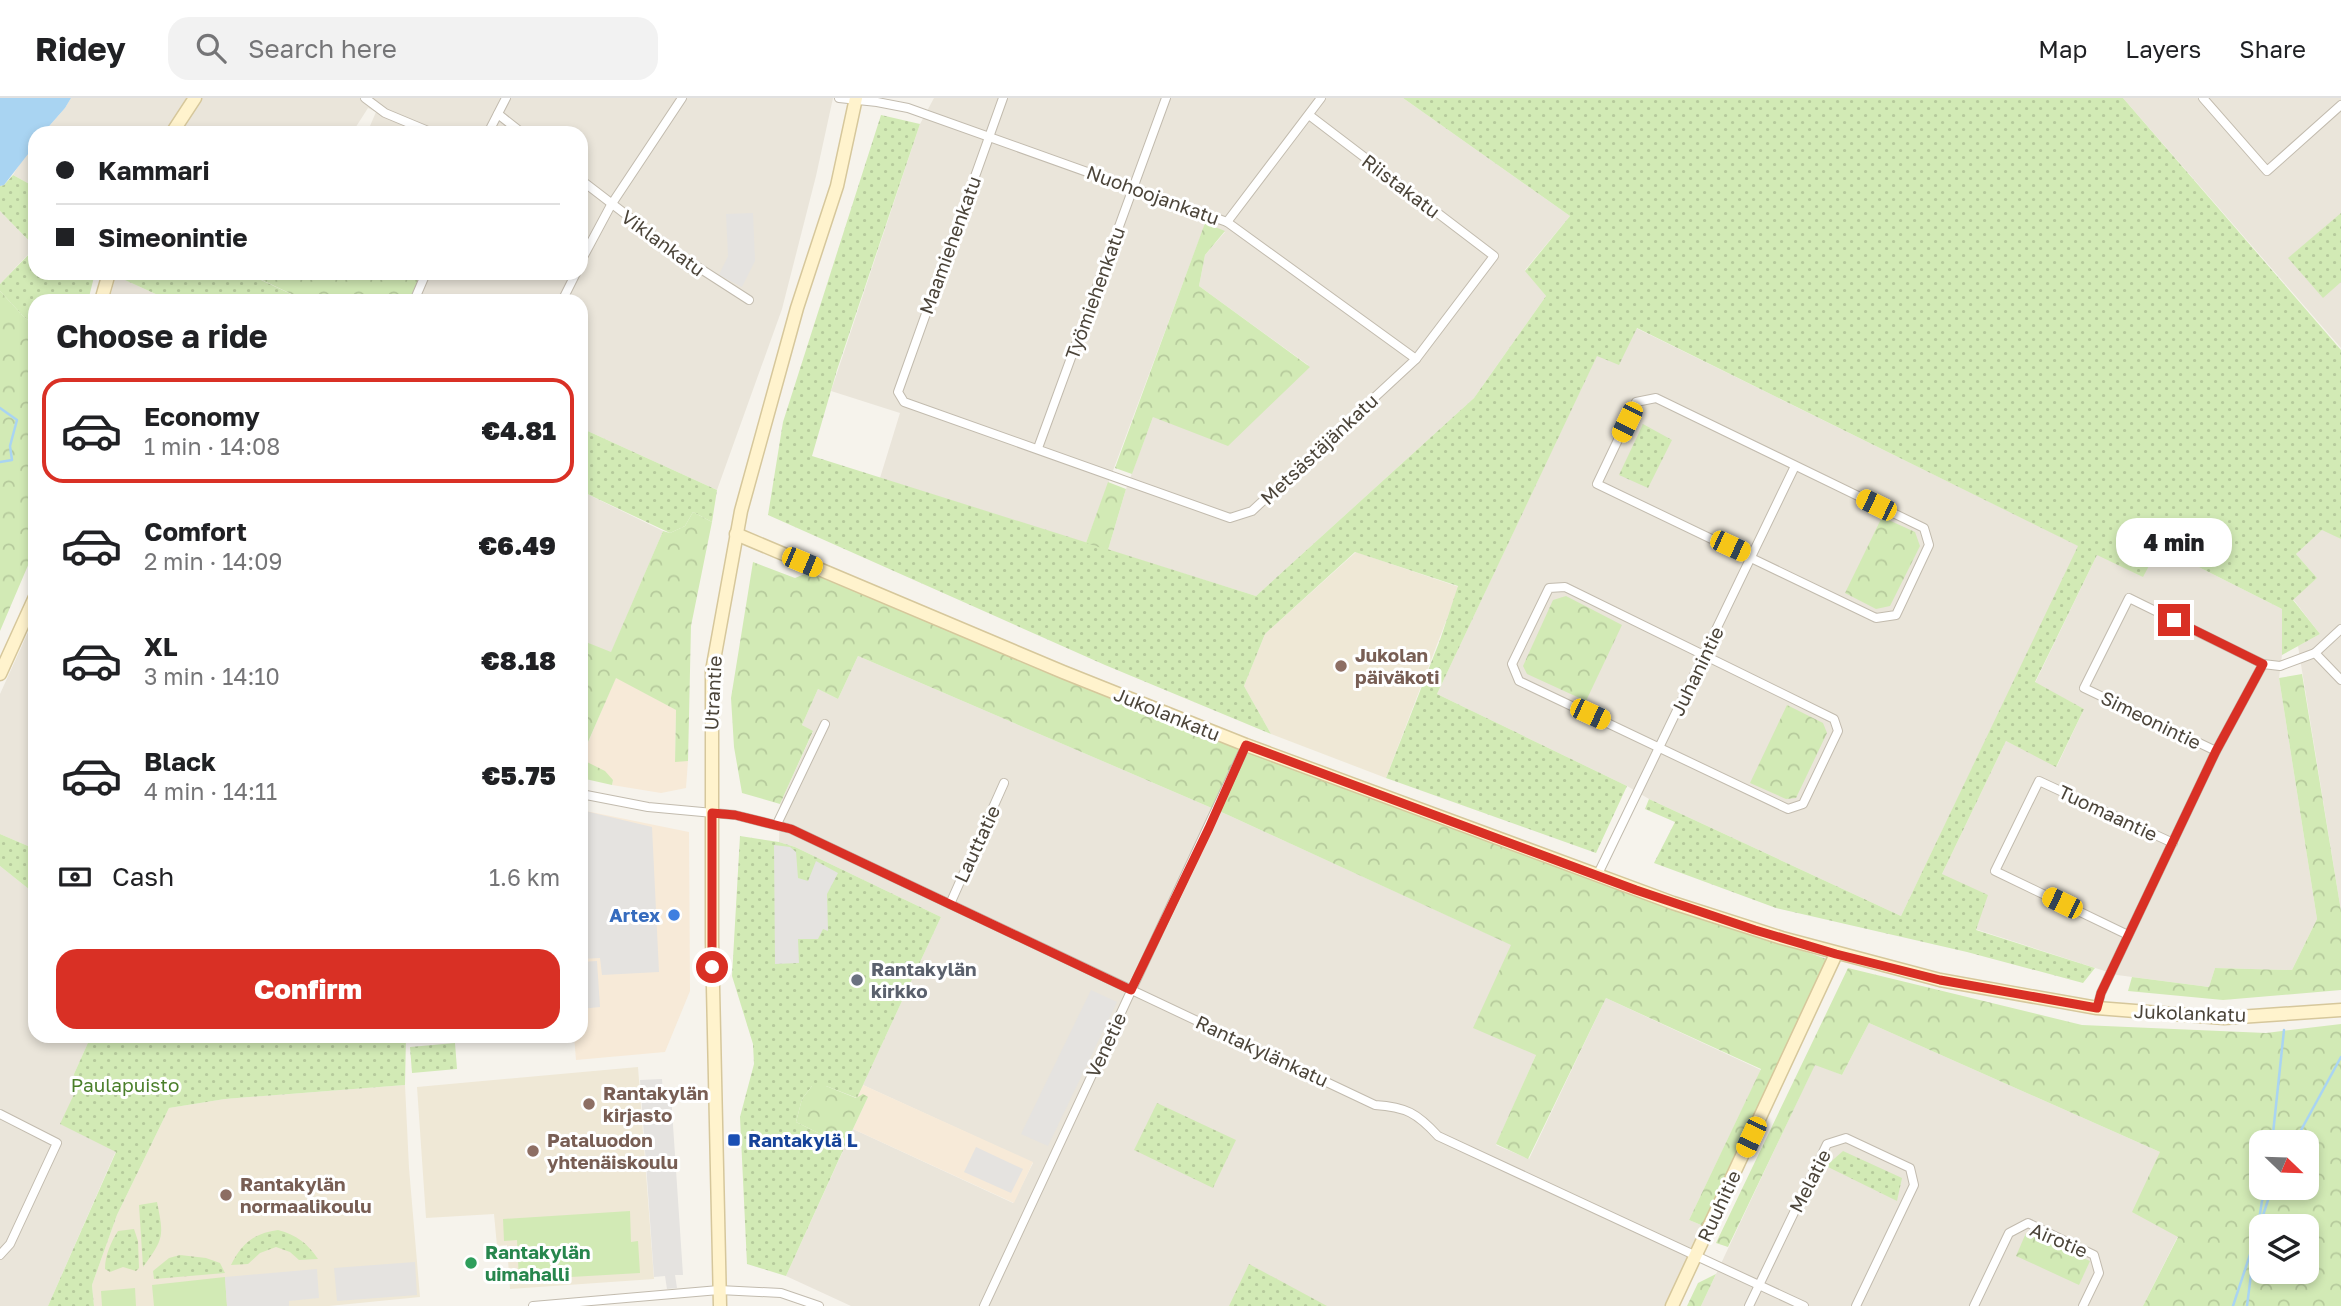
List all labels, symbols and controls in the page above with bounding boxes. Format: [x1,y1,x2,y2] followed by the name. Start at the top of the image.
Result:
[168,17,658,80] search box
[35,29,126,68] text: Ridey
[192,29,230,67] icon: search
[248,33,397,64] text: Search here
[2038,34,2087,63] text: Map
[2125,34,2201,63] text: Layers
[2239,34,2306,63] text: Share
[1358,149,1445,222] street label: Riistakatu
[98,155,210,186] text: Kammari
[1084,160,1223,229] street label: Nuohoojankatu
[914,173,985,317] street label: Maamiehenkatu
[617,205,709,280] street label: Viklankatu
[98,222,248,253] text: Simeonintie
[1060,223,1129,362] street label: Työmiehenkatu
[56,317,268,355] text: Choose a ride
[1255,388,1382,509] street label: Metsästäjänkatu
[60,399,123,462] icon: car
[1609,399,1646,445] car
[144,401,260,432] text: Economy
[481,415,556,446] text: €4.81
[144,432,280,460] text: 1 min · 14:08
[1853,486,1900,524] car
[60,514,123,577] icon: car
[144,516,247,547] text: Comfort
[2116,518,2232,568] callout: 4 min
[1707,528,1754,564] car
[2144,528,2204,556] text: 4 min
[478,530,556,561] text: €6.49
[779,544,826,580] car
[144,547,282,575] text: 2 min · 14:09
[2158,604,2190,636] route end
[1665,622,1728,719] street label: Juhanintie
[60,629,123,692] icon: car
[144,631,178,662] text: XL
[1355,643,1439,688] place label: Jukolan päiväkoti
[481,645,556,676] text: €8.18
[699,655,726,731] street label: Utrantie
[1333,658,1349,674] marker: Jukolan päiväkoti
[144,662,280,690] text: 3 min · 14:10
[1111,682,1224,745] street label: Jukolankatu
[2097,685,2205,754] street label: Simeonintie
[1567,696,1614,732] car
[60,744,123,807] icon: car
[144,746,216,777] text: Black
[482,760,556,791] text: €5.75
[144,777,277,805] text: 4 min · 14:11
[2055,780,2161,845] street label: Tuomaantie
[949,802,1004,886] street label: Lauttatie
[56,858,94,896] icon: cash
[112,861,174,892] text: Cash
[489,863,560,891] text: 1.6 km
[2039,884,2086,922] car
[609,903,660,926] place label: Artex
[666,907,682,923] marker: Artex
[56,949,560,1029] button: Confirm
[696,951,728,983] route start
[871,957,977,1002] place label: Rantakylän kirkko
[849,972,865,988] marker: Rantakylän kirkko
[2133,999,2247,1026] street label: Jukolankatu
[1081,1009,1131,1081] street label: Venetie
[1192,1010,1332,1091] street label: Rantakylänkatu
[71,1073,179,1096] park label: Paulapuisto
[603,1081,709,1126] place label: Rantakylän kirjasto
[581,1096,597,1112] marker: Rantakylän kirjasto
[1733,1114,1770,1160] car
[547,1128,678,1173] place label: Pataluodon yhtenäiskoulu
[748,1128,858,1151] place label: Rantakylä L
[2249,1130,2319,1200] north arrow
[2249,1130,2319,1284] map controls
[726,1132,742,1148] marker: Rantakylä L
[525,1143,541,1159] marker: Pataluodon yhtenäiskoulu
[1784,1145,1835,1216] street label: Melatie
[1692,1166,1745,1245] street label: Ruuhitie
[240,1172,372,1217] place label: Rantakylän normaalikoulu
[218,1187,234,1203] marker: Rantakylän normaalikoulu
[2249,1214,2319,1284] button: layers
[2027,1217,2091,1262] street label: Airotie
[485,1240,591,1285] place label: Rantakylän uimahalli
[463,1255,479,1271] marker: Rantakylän uimahalli

